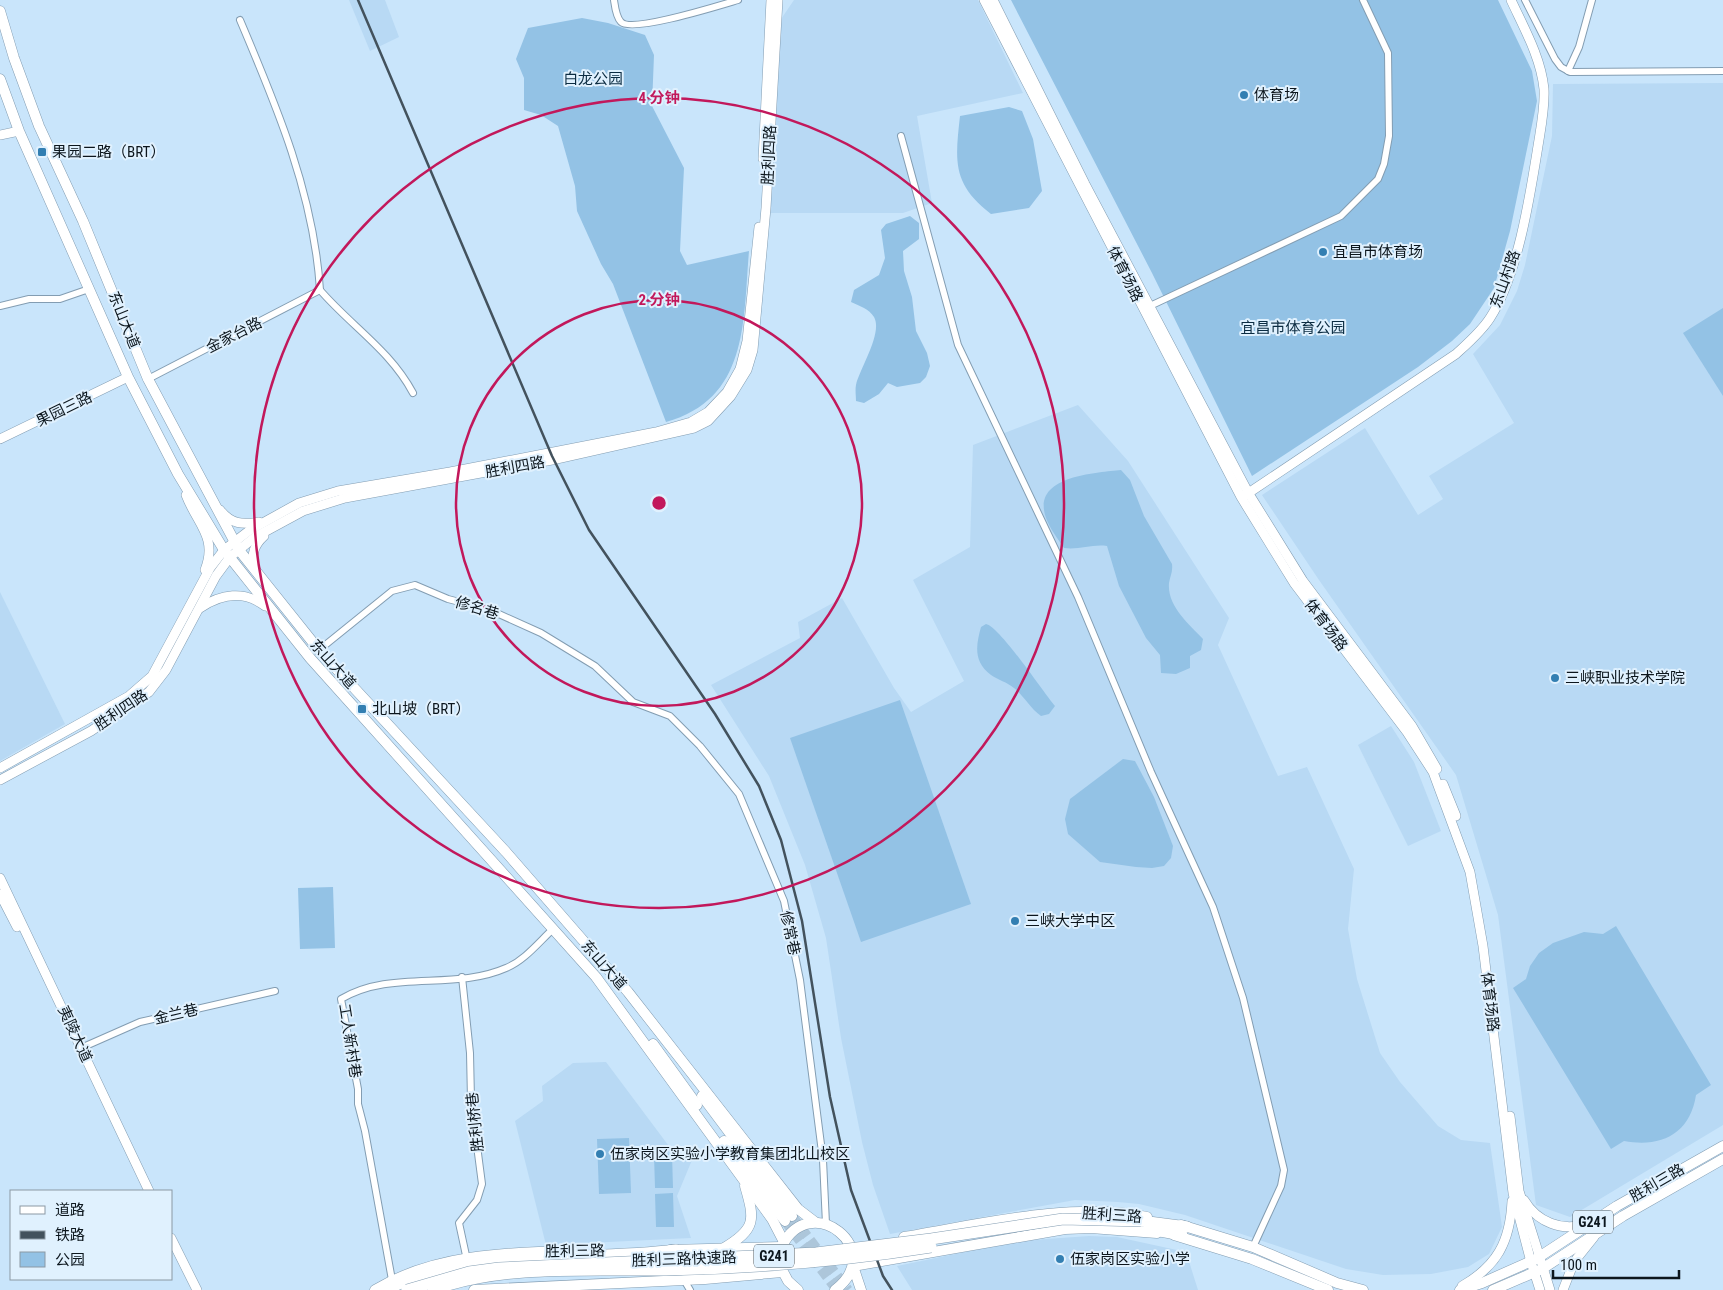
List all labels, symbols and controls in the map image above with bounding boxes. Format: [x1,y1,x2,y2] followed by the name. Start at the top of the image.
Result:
[563,70,623,88] park label: 白龙公园
[1254,86,1299,104] place label: 体育场
[638,89,680,107] text: 4 分钟
[1238,89,1250,101] marker: 体育场
[758,125,780,185] street label: 胜利四路
[52,143,165,161] place label: 果园二路（BRT）
[36,146,48,158] marker: 果园二路（BRT）
[1103,243,1147,305] street label: 体育场路
[1333,243,1423,261] place label: 宜昌市体育场
[1317,246,1329,258] marker: 宜昌市体育场
[1486,248,1524,310] street label: 东山村路
[104,289,144,351] street label: 东山大道
[638,291,680,309] text: 2 分钟
[203,313,265,357] street label: 金家台路
[1240,319,1346,337] park label: 宜昌市体育公园
[33,388,95,430] street label: 果园三路
[484,453,546,481] street label: 胜利四路
[650,494,668,512] centre of rings
[453,593,501,623] street label: 修名巷
[1301,596,1351,654] street label: 体育场路
[306,636,360,692] street label: 东山大道
[1565,669,1685,687] place label: 三峡职业技术学院
[1549,672,1561,684] marker: 三峡职业技术学院
[91,686,151,734] street label: 胜利四路
[372,700,470,718] place label: 北山坡（BRT）
[356,703,368,715] marker: 北山坡（BRT）
[777,909,803,957] street label: 修常巷
[1025,912,1115,930] place label: 三峡大学中区
[1009,915,1021,927] marker: 三峡大学中区
[578,936,630,994] street label: 东山大道
[1477,971,1503,1033] street label: 体育场路
[152,1000,200,1028] street label: 金兰巷
[54,1003,96,1065] street label: 夷陵大道
[335,1003,365,1079] street label: 工人新村巷
[463,1091,487,1153] street label: 胜利桥巷
[610,1145,850,1163] place label: 伍家岗区实验小学教育集团北山校区
[594,1148,606,1160] marker: 伍家岗区实验小学教育集团北山校区
[1627,1160,1687,1206] street label: 胜利三路
[10,1190,172,1280] legend
[55,1201,85,1219] text: 道路
[1081,1204,1143,1226] street label: 胜利三路
[1573,1210,1613,1234] road number: G241
[55,1226,85,1244] text: 铁路
[545,1241,605,1261] street label: 胜利三路
[754,1244,794,1268] road number: G241
[631,1248,737,1270] street label: 胜利三路快速路
[1553,1248,1679,1280] scale bar
[1070,1250,1190,1268] place label: 伍家岗区实验小学
[55,1251,85,1269] text: 公园
[1054,1253,1066,1265] marker: 伍家岗区实验小学
[1560,1256,1597,1274] text: 100 m

